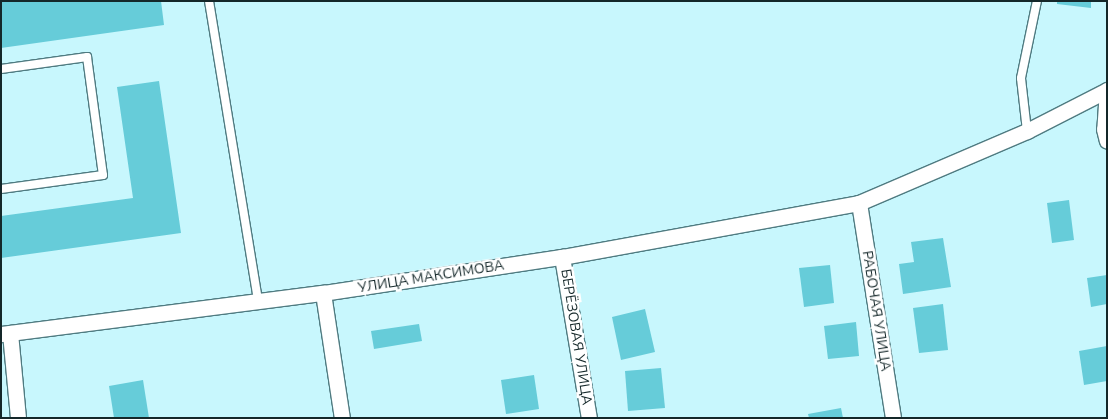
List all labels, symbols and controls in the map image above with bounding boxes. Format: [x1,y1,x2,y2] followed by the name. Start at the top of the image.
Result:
[858,250,894,372] street label: РАБОЧАЯ УЛИЦА
[357,257,505,297] street label: УЛИЦА МАКСИМОВА
[557,268,595,406] street label: БЕРЁЗОВАЯ УЛИЦА

